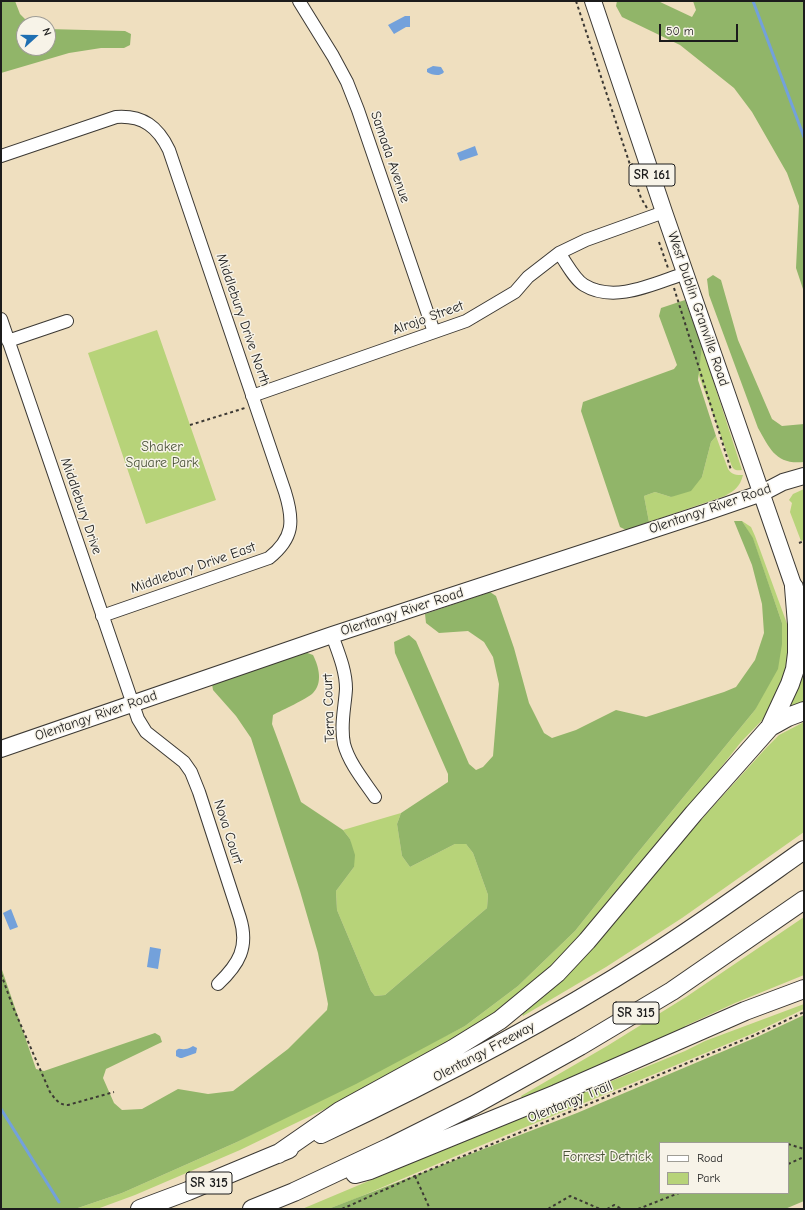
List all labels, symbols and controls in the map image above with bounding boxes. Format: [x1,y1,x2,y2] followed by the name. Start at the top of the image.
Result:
[16,16,56,56] north arrow
[661,16,740,42] scale bar
[666,24,694,38] text: 50 m
[39,26,54,38] text: N
[366,109,414,205] street label: Samada Avenue
[629,164,675,186] road number: SR 161
[664,230,732,388] street label: West Dublin Granville Road
[212,251,274,389] street label: Middlebury Drive North
[390,297,466,339] street label: Alrojo Street
[125,439,199,472] park label: Shaker Square Park
[57,455,105,557] street label: Middlebury Drive
[647,480,773,538] street label: Olentangy River Road
[128,539,258,597] street label: Middlebury Drive East
[338,584,466,640] street label: Olentangy River Road
[319,673,339,743] street label: Terra Court
[33,687,159,745] street label: Olentangy River Road
[210,798,246,866] street label: Nova Court
[613,1002,659,1024] road number: SR 315
[430,1018,538,1086] street label: Olentangy Freeway
[525,1077,615,1127] street label: Olentangy Trail
[659,1142,789,1194] legend
[562,1149,652,1165] park label: Forrest Detrick
[697,1151,723,1165] text: Road
[697,1171,720,1185] text: Park
[186,1172,232,1194] road number: SR 315

